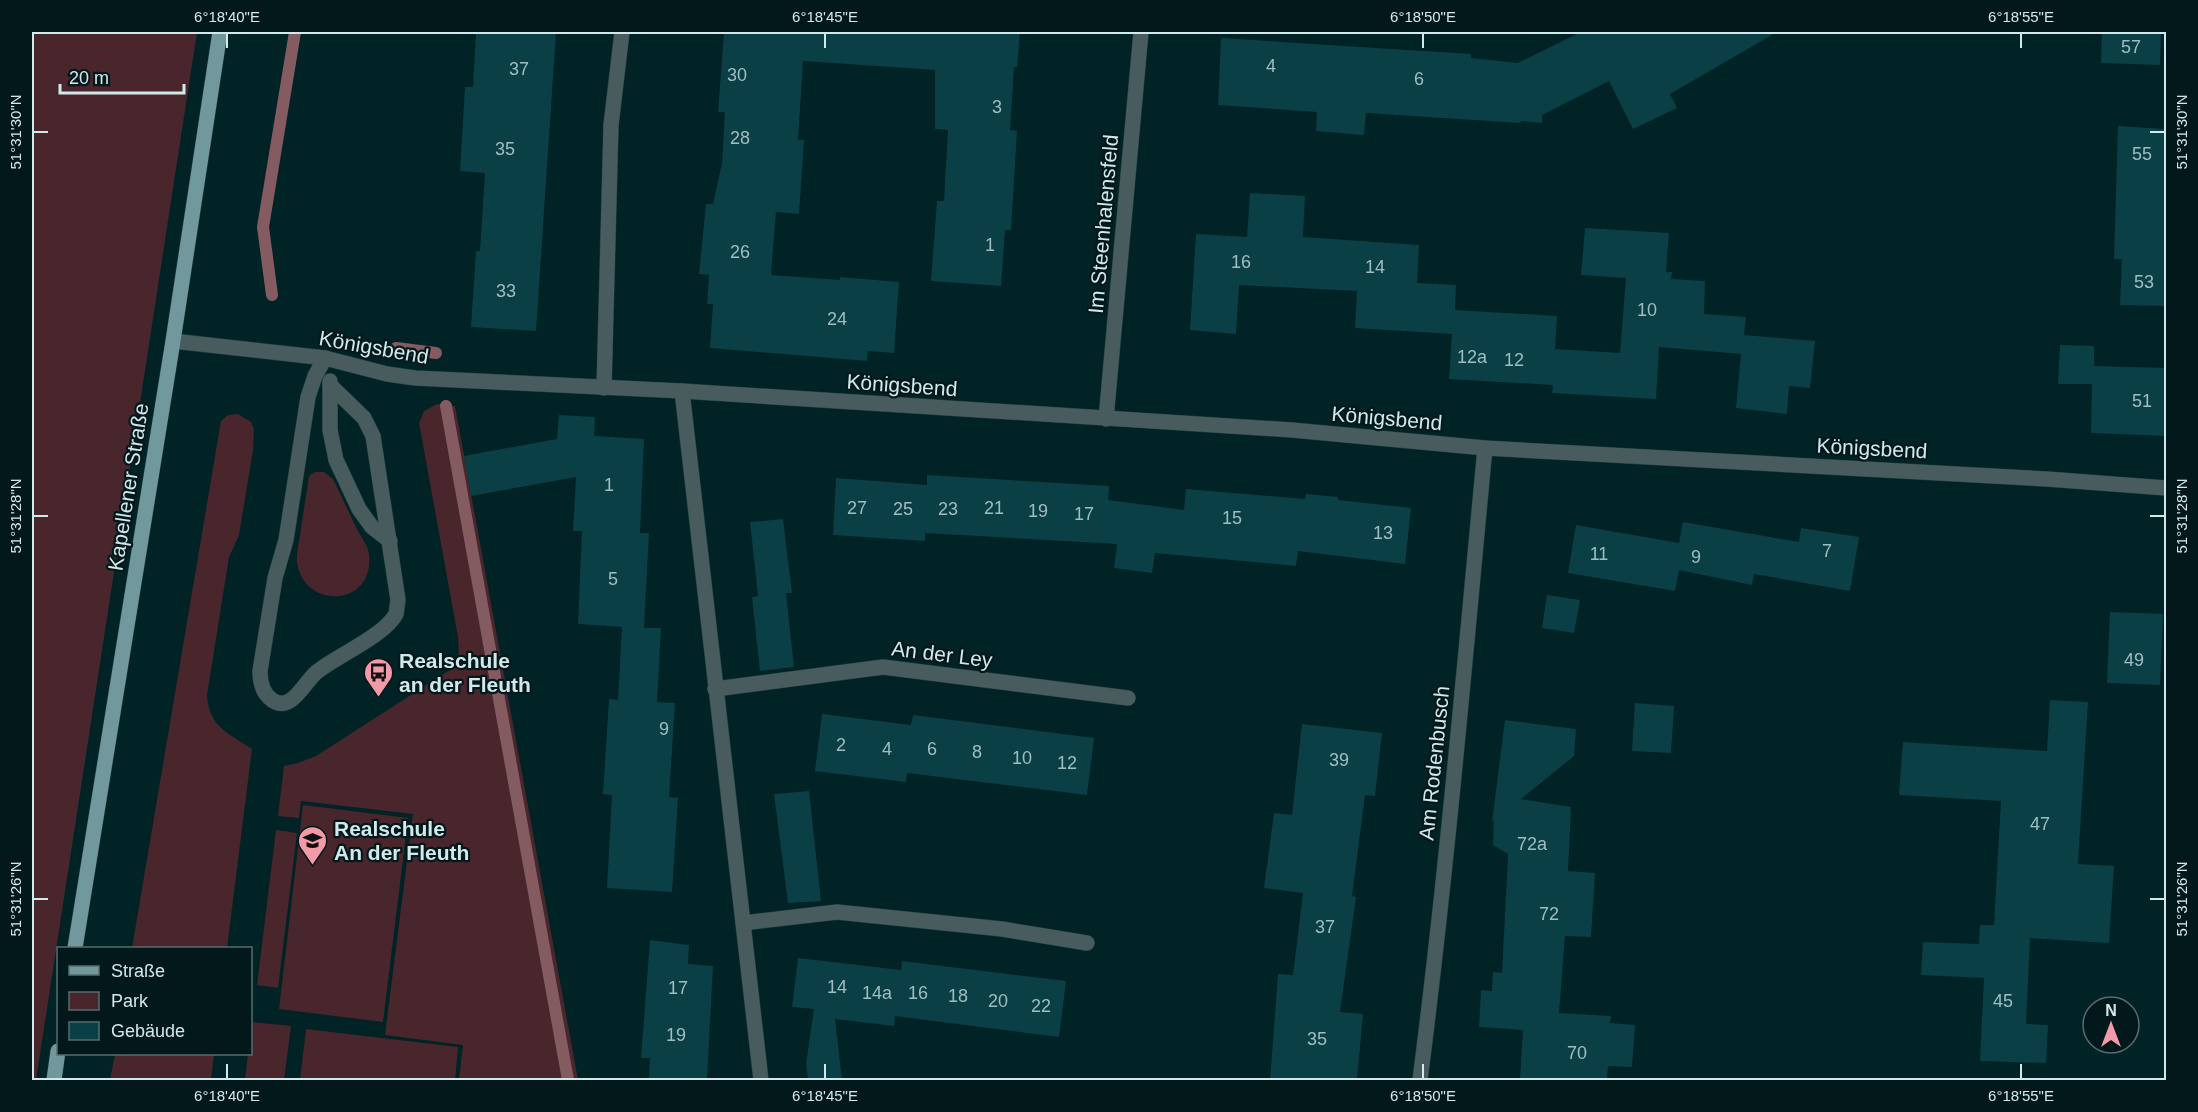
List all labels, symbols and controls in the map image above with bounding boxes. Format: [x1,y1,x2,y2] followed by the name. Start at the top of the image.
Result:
[194,8,260,25] text: 6°18'40"E
[792,8,858,25] text: 6°18'45"E
[1390,8,1456,25] text: 6°18'50"E
[1988,8,2054,25] text: 6°18'55"E
[2121,37,2141,57] house number: 57
[1266,56,1276,76] house number: 4
[60,57,184,95] scale bar
[509,59,529,79] house number: 37
[727,65,747,85] house number: 30
[69,68,109,88] text: 20 m
[1414,69,1424,89] house number: 6
[7,94,24,170] text: 51°31'30"N
[2173,94,2190,170] text: 51°31'30"N
[992,97,1002,117] house number: 3
[730,128,750,148] house number: 28
[1084,133,1122,315] street label: Im Steenhalensfeld
[495,139,515,159] house number: 35
[2132,144,2152,164] house number: 55
[985,235,995,255] house number: 1
[730,242,750,262] house number: 26
[1231,252,1251,272] house number: 16
[1365,257,1385,277] house number: 14
[2134,272,2154,292] house number: 53
[496,281,516,301] house number: 33
[1637,300,1657,320] house number: 10
[827,309,847,329] house number: 24
[317,326,431,368] street label: Königsbend
[1457,347,1488,367] house number: 12a
[1504,350,1524,370] house number: 12
[846,370,958,400] street label: Königsbend
[2132,391,2152,411] house number: 51
[103,402,153,572] street label: Kapellener Straße
[1331,402,1443,434] street label: Königsbend
[1816,434,1928,462] street label: Königsbend
[604,475,614,495] house number: 1
[7,478,24,554] text: 51°31'28"N
[2173,478,2190,554] text: 51°31'28"N
[847,498,867,518] house number: 27
[984,498,1004,518] house number: 21
[893,499,913,519] house number: 25
[938,499,958,519] house number: 23
[1028,501,1048,521] house number: 19
[1074,504,1094,524] house number: 17
[1222,508,1242,528] house number: 15
[1373,523,1393,543] house number: 13
[1822,541,1832,561] house number: 7
[1590,544,1608,564] house number: 11
[1691,547,1701,567] house number: 9
[608,569,618,589] house number: 5
[890,636,994,672] street label: An der Ley
[399,649,531,696] place label: Realschule an der Fleuth
[2124,650,2144,670] house number: 49
[362,656,394,698] bus stop icon: Realschule an der Fleuth
[1414,685,1454,841] street label: Am Rodenbusch
[659,719,669,739] house number: 9
[836,735,846,755] house number: 2
[882,739,892,759] house number: 4
[927,739,937,759] house number: 6
[972,742,982,762] house number: 8
[1012,748,1032,768] house number: 10
[1329,750,1349,770] house number: 39
[1057,753,1077,773] house number: 12
[2030,814,2050,834] house number: 47
[334,817,469,864] place label: Realschule An der Fleuth
[297,824,329,866] school or university icon: Realschule An der Fleuth
[1517,834,1548,854] house number: 72a
[7,861,24,937] text: 51°31'26"N
[2173,861,2190,937] text: 51°31'26"N
[1539,904,1559,924] house number: 72
[1315,917,1335,937] house number: 37
[57,947,252,1055] legend
[111,961,165,981] text: Straße
[827,977,847,997] house number: 14
[668,978,688,998] house number: 17
[862,983,893,1003] house number: 14a
[908,983,928,1003] house number: 16
[948,986,968,1006] house number: 18
[111,991,149,1011] text: Park
[988,991,1008,1011] house number: 20
[1993,991,2013,1011] house number: 45
[2081,995,2141,1055] north arrow
[1031,996,1051,1016] house number: 22
[2105,1002,2117,1019] text: N
[111,1021,185,1041] text: Gebäude
[666,1025,686,1045] house number: 19
[1307,1029,1327,1049] house number: 35
[1567,1043,1587,1063] house number: 70
[194,1087,260,1104] text: 6°18'40"E
[792,1087,858,1104] text: 6°18'45"E
[1390,1087,1456,1104] text: 6°18'50"E
[1988,1087,2054,1104] text: 6°18'55"E

